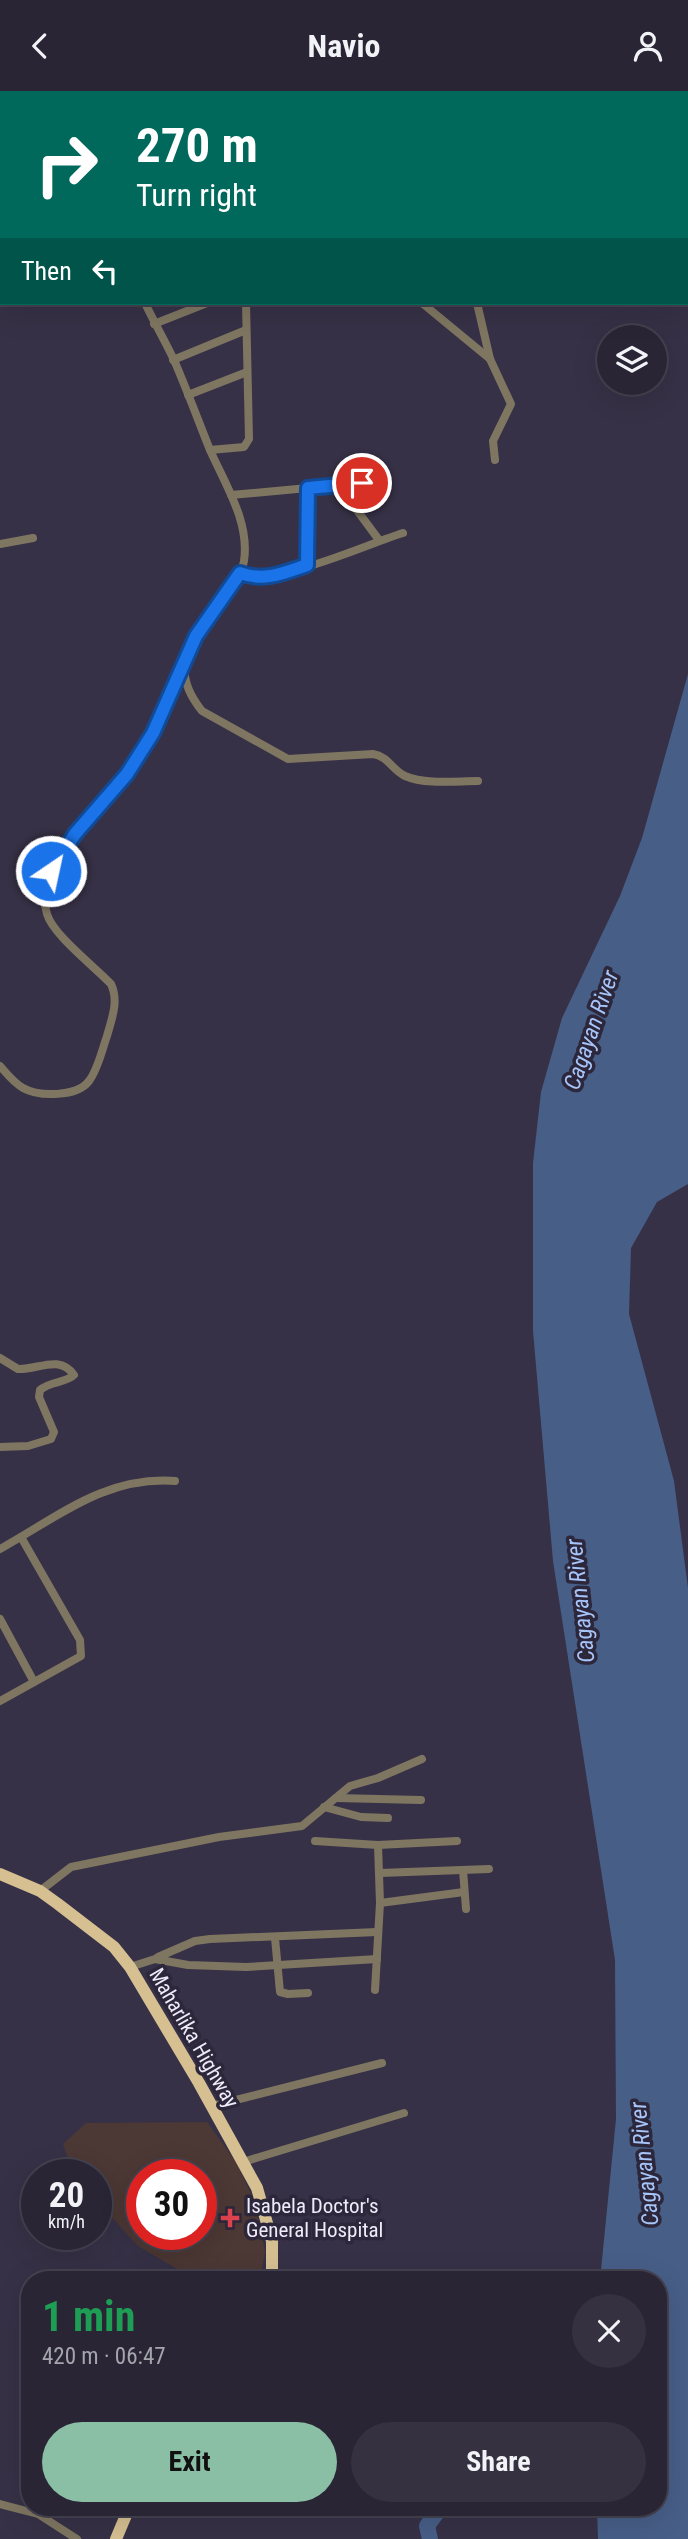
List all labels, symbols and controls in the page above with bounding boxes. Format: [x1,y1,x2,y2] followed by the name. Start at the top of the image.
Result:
[21,27,59,65] icon: back
[308,27,380,65] text: Navio
[629,27,667,65] icon: person
[136,117,258,174] text: 270 m
[21,119,112,210] icon: right
[136,176,257,214] text: Turn right
[86,252,124,290] icon: left
[21,256,72,286] text: Then
[597,325,667,395] map controls
[597,325,667,395] button: layers
[332,453,392,513] pin
[343,464,381,502] icon: arrive
[14,834,88,908] position arrow
[558,966,625,1093] water label: Cagayan River
[560,1537,600,1664] water label: Cagayan River
[144,1964,244,2112] street label: Maharlika Highway
[624,2100,664,2227] water label: Cagayan River
[126,2159,217,2250] speed limit sign: 30
[49,2175,84,2216] text: 20
[246,2194,383,2242] place label: Isabela Doctor's General Hospital
[220,2208,240,2228] marker: Isabela Doctor's General Hospital
[48,2211,85,2232] text: km/h
[42,2292,135,2341] text: 1 min
[572,2294,646,2368] button: close
[42,2343,166,2370] text: 420 m · 06:47
[42,2422,337,2502] button: Exit
[351,2422,646,2502] button: Share

